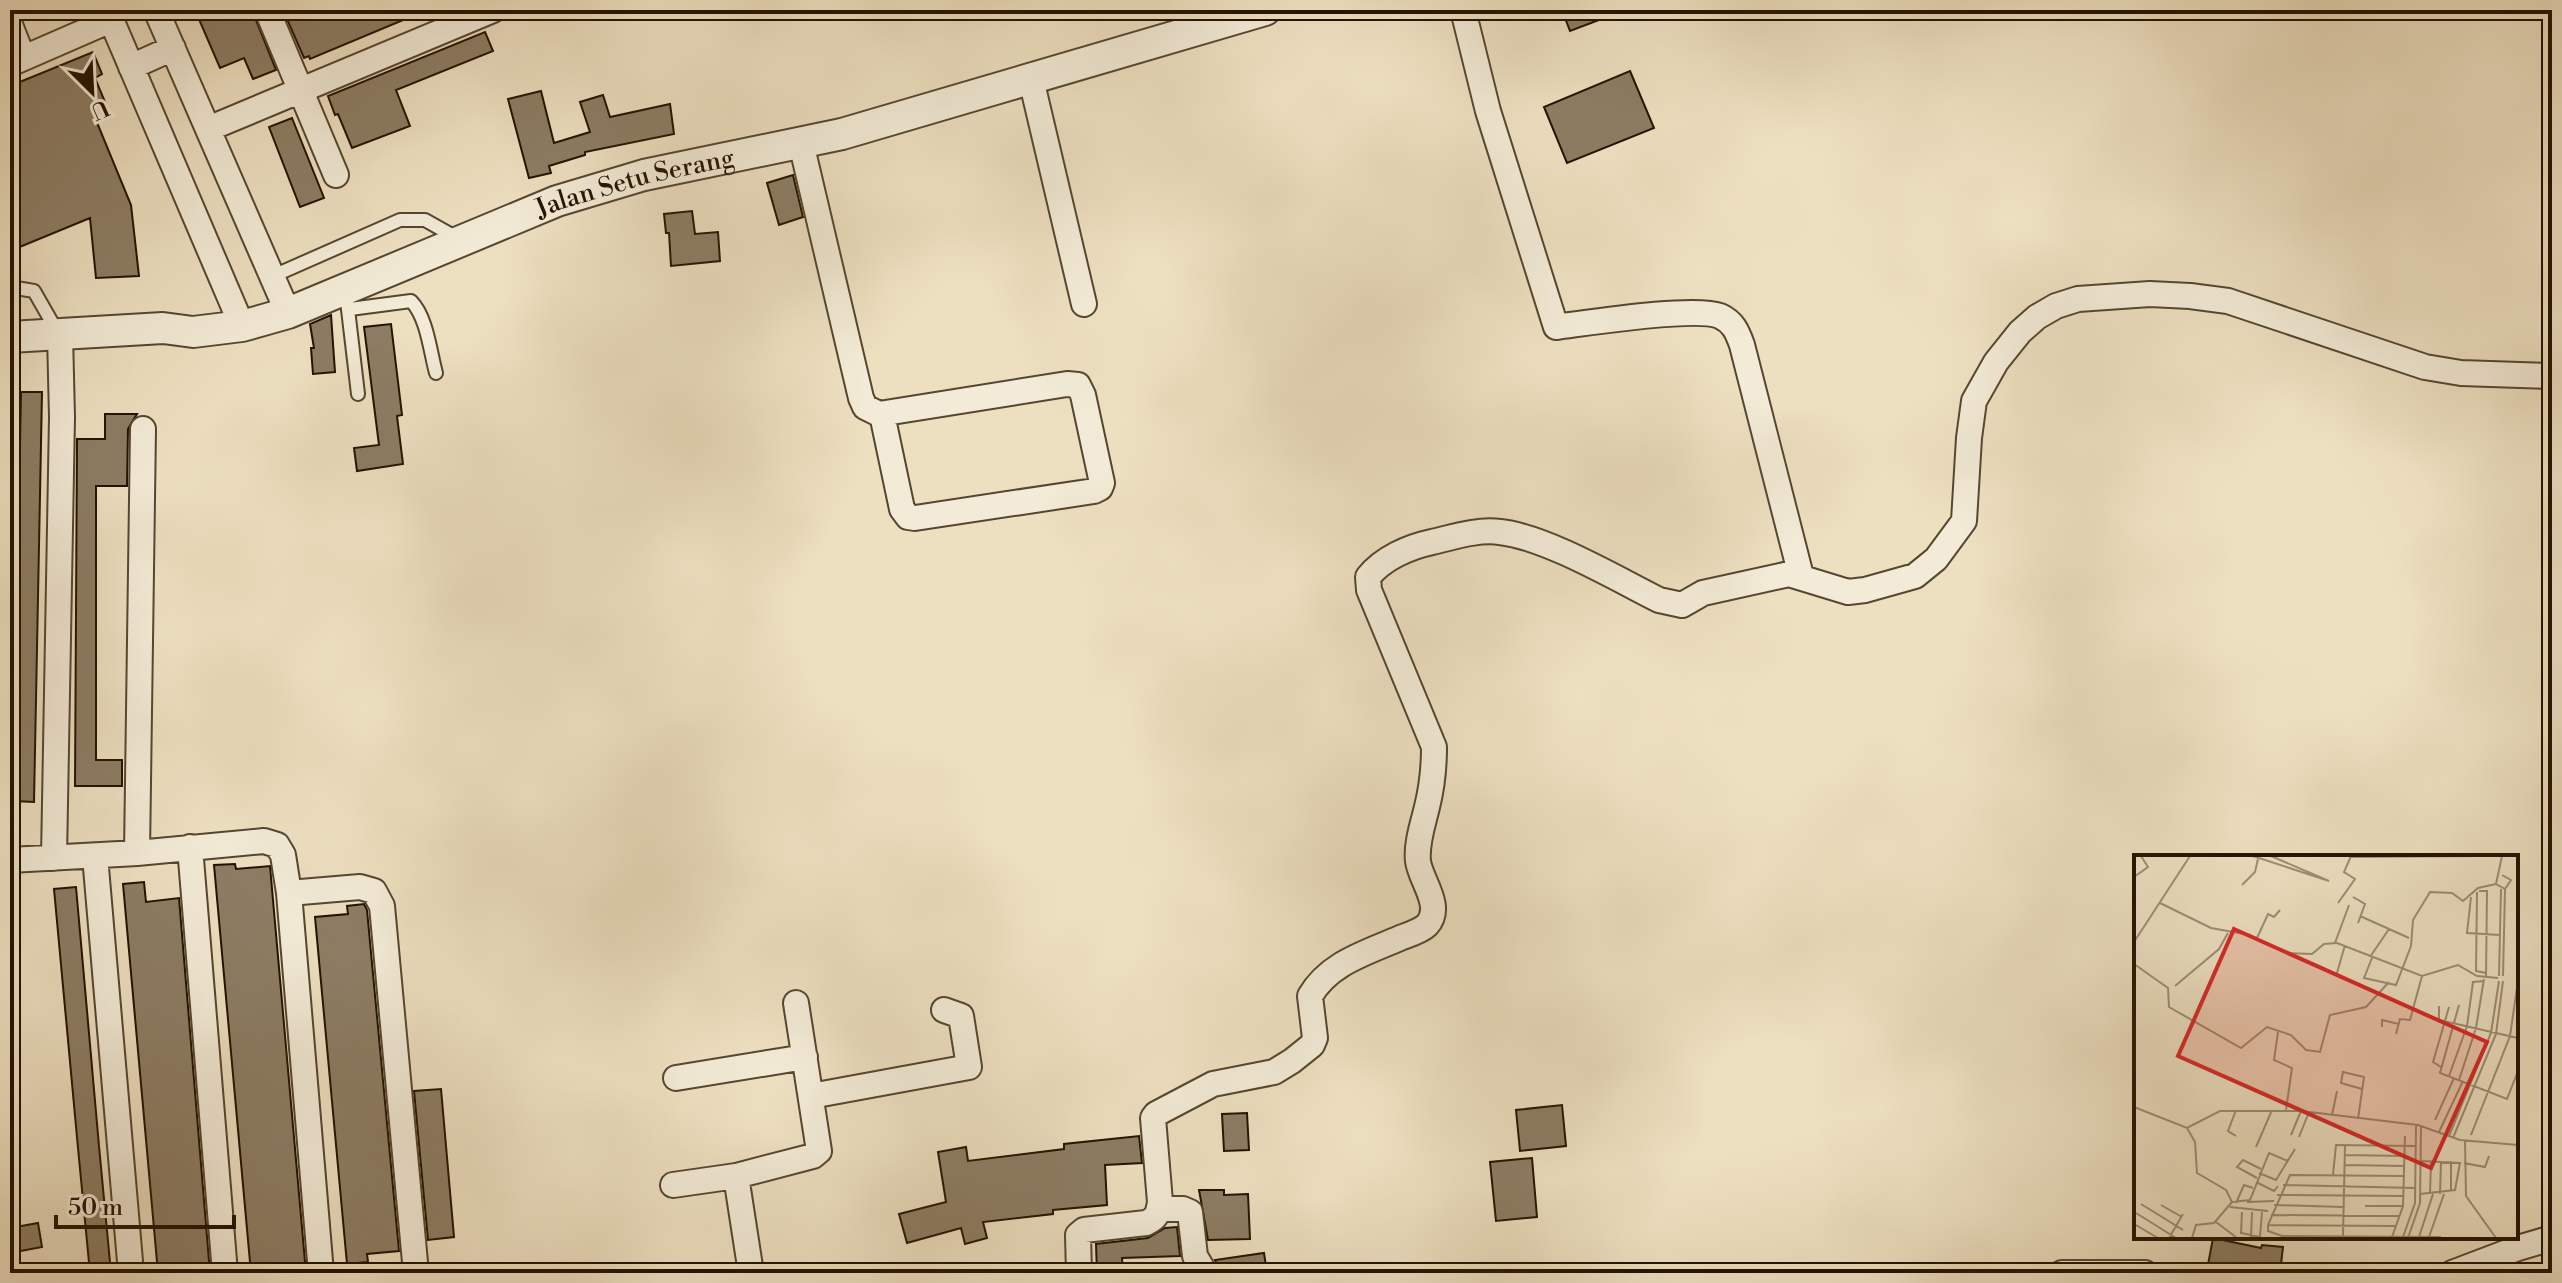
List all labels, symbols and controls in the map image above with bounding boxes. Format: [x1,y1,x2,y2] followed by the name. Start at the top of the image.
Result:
[52,52,132,132] north arrow
[86,93,113,125] text: U
[530,142,738,226] street label: Jalan Setu Serang
[2134,855,2518,1239] inset map
[56,1179,234,1229] scale bar
[68,1193,123,1223] text: 50 m

